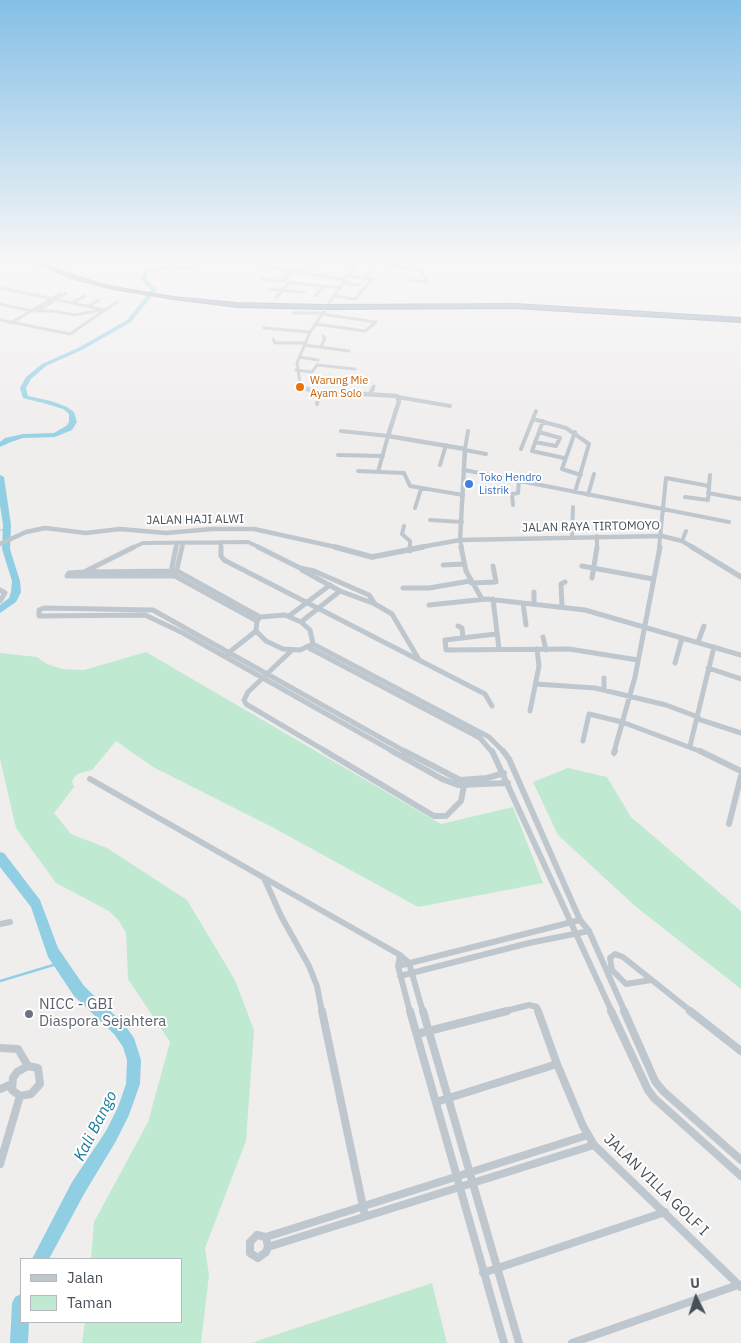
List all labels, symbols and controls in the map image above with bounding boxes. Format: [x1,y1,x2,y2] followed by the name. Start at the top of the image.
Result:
[310,374,368,400] place label: Warung Mie Ayam Solo
[294,381,306,393] marker: Warung Mie Ayam Solo
[479,471,542,497] place label: Toko Hendro Listrik
[463,478,475,490] marker: Toko Hendro Listrik
[146,512,244,528] street label: JALAN HAJI ALWI
[522,519,660,535] street label: JALAN RAYA TIRTOMOYO
[39,996,166,1031] place label: NICC - GBI Diaspora Sejahtera
[23,1008,35,1020] marker: NICC - GBI Diaspora Sejahtera
[70,1088,122,1164] water label: Kali Bango
[600,1130,712,1240] street label: JALAN VILLA GOLF I
[20,1258,182,1323] legend
[67,1268,103,1287] text: Jalan
[671,1273,721,1323] north arrow
[689,1274,700,1292] text: U
[67,1293,112,1312] text: Taman

